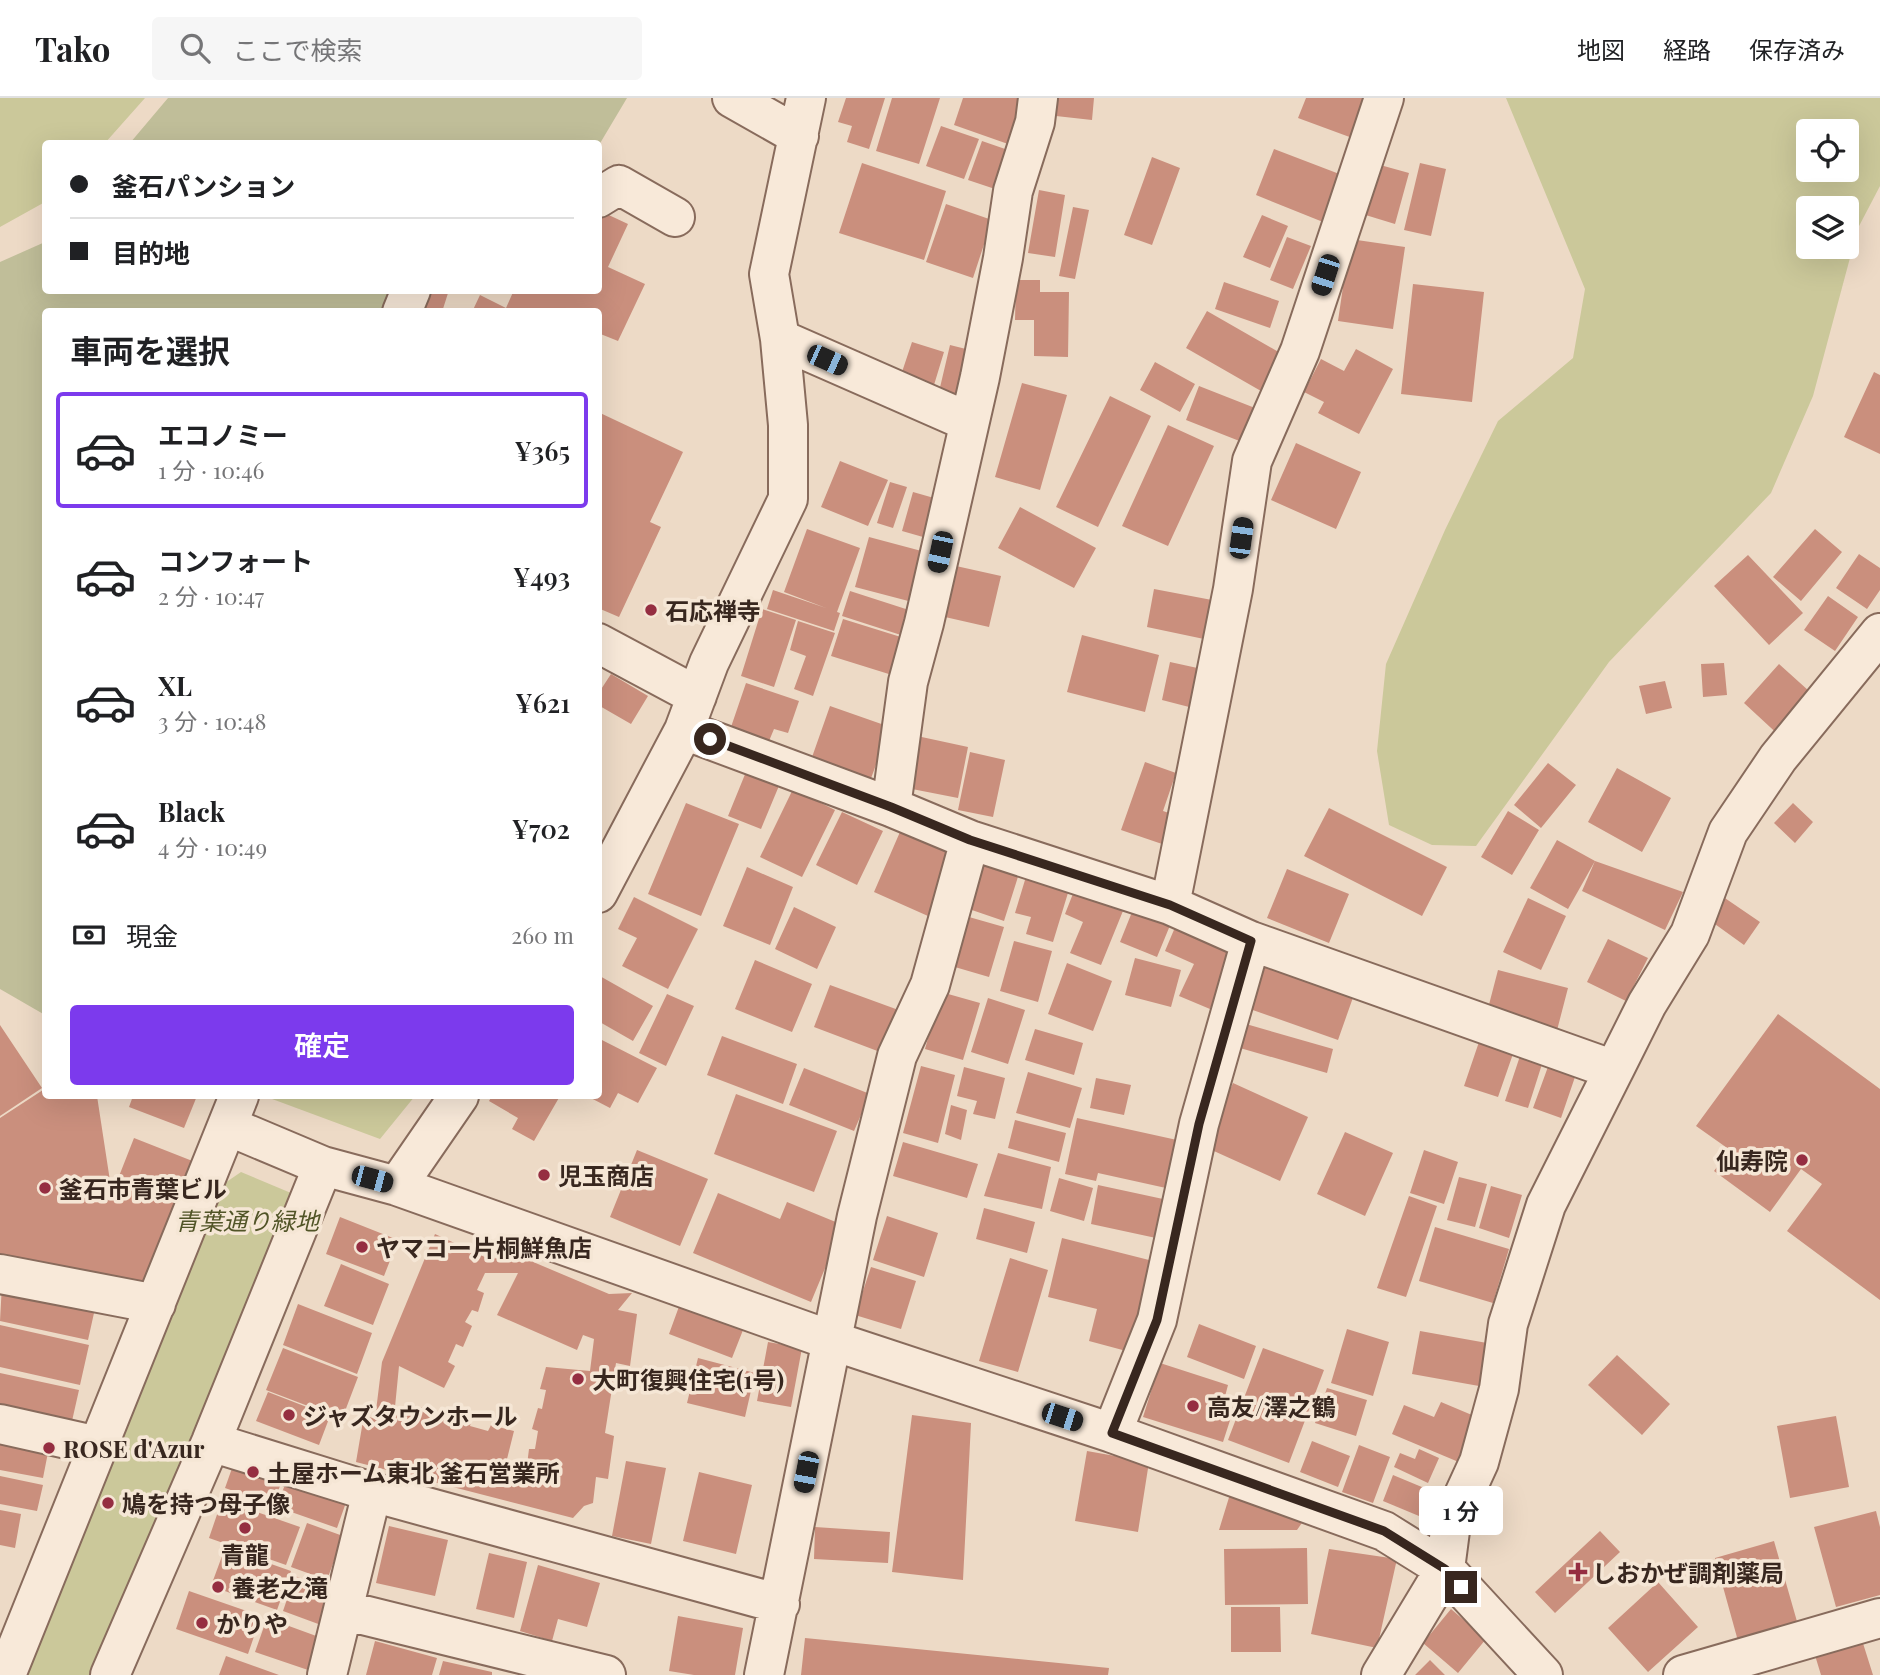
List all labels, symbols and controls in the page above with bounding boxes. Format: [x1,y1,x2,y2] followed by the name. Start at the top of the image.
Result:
[152,17,642,80] search box
[35,26,110,70] text: Tako
[176,29,214,67] icon: search
[232,32,362,67] text: ここで検索
[1577,33,1625,65] text: 地図
[1663,33,1711,65] text: 経路
[1749,33,1845,65] text: 保存済み
[1796,119,1859,259] map controls
[1796,119,1859,182] button: locate
[112,168,295,203] text: 釜石パンション
[1796,196,1859,259] button: layers
[112,235,190,270] text: 目的地
[1309,252,1342,298] car
[70,328,230,371] text: 車両を選択
[804,342,851,378] car
[158,417,288,452] text: エコノミー
[74,419,137,482] icon: car
[515,433,570,468] text: ¥365
[158,454,264,485] text: 1 分 · 10:46
[1228,516,1255,560] car
[926,529,955,575] car
[158,543,313,578] text: コンフォート
[74,545,137,608] icon: car
[513,559,570,594] text: ¥493
[158,580,264,611] text: 2 分 · 10:47
[665,594,761,626] place label: 石応禅寺
[643,602,659,618] marker: 石応禅寺
[158,668,192,703] text: XL
[74,671,137,734] icon: car
[515,685,570,720] text: ¥621
[158,705,266,736] text: 3 分 · 10:48
[694,723,726,755] route start
[158,794,225,829] text: Black
[74,797,137,860] icon: car
[512,811,570,846] text: ¥702
[158,831,267,862] text: 4 分 · 10:49
[70,916,108,954] icon: cash
[126,918,178,953] text: 現金
[511,919,574,950] text: 260 m
[70,1005,574,1085] button: 確定
[1716,1144,1788,1176] place label: 仙寿院
[1794,1152,1810,1168] marker: 仙寿院
[558,1159,654,1191] place label: 児玉商店
[349,1163,396,1195] car
[536,1167,552,1183] marker: 児玉商店
[59,1172,227,1204] place label: 釜石市青葉ビル
[37,1180,53,1196] marker: 釜石市青葉ビル
[175,1204,322,1236] park label: 青葉通り緑地
[376,1231,592,1263] place label: ヤマコー片桐鮮魚店
[354,1239,370,1255] marker: ヤマコー片桐鮮魚店
[592,1363,784,1395] place label: 大町復興住宅(1号)
[570,1371,586,1387] marker: 大町復興住宅(1号)
[1207,1390,1336,1422] place label: 高友/澤之鶴
[1185,1398,1201,1414] marker: 高友/澤之鶴
[303,1399,518,1431] place label: ジャズタウンホール
[1039,1401,1086,1433] car
[281,1407,297,1423] marker: ジャズタウンホール
[63,1432,205,1464] place label: ROSE d'Azur
[41,1440,57,1456] marker: ROSE d'Azur
[792,1449,821,1495] car
[267,1456,560,1488] place label: 土屋ホーム東北 釜石営業所
[245,1464,261,1480] marker: 土屋ホーム東北 釜石営業所
[1419,1486,1503,1534] callout: 1 分
[122,1487,290,1519] place label: 鳩を持つ母子像
[100,1495,116,1511] marker: 鳩を持つ母子像
[1442,1495,1480,1526] text: 1 分
[237,1520,253,1536] marker: 青龍
[221,1538,269,1570] place label: 青龍
[1592,1556,1784,1588] place label: しおかぜ調剤薬局
[1570,1564,1586,1580] marker: しおかぜ調剤薬局
[232,1571,328,1603] place label: 養老之滝
[1445,1571,1477,1603] route end
[210,1579,226,1595] marker: 養老之滝
[216,1607,288,1639] place label: かりや
[194,1615,210,1631] marker: かりや

